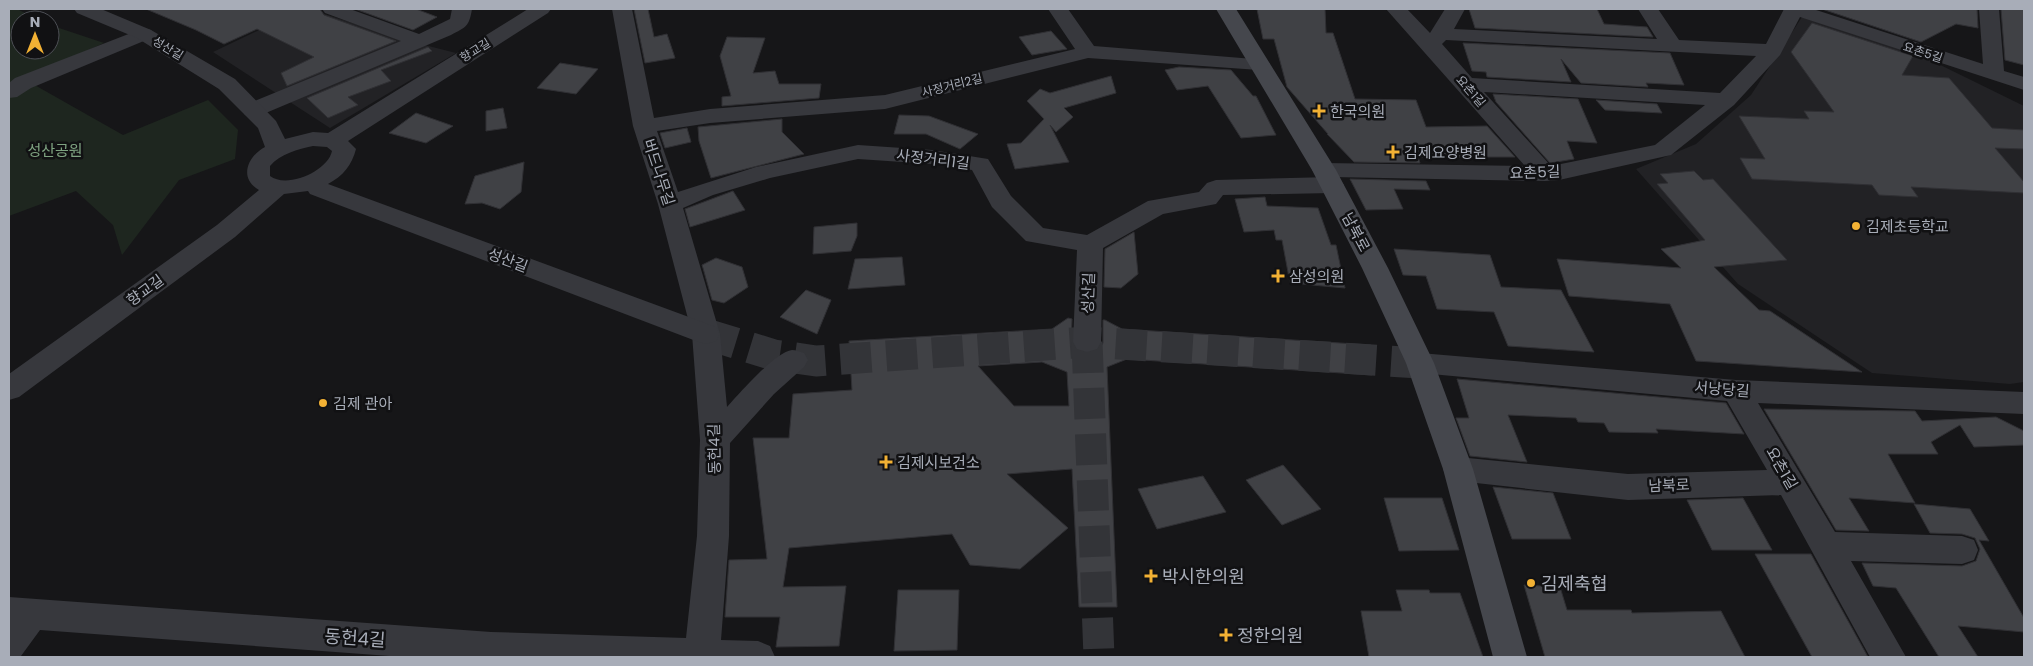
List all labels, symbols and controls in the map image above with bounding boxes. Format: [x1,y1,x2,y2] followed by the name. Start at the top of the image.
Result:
[10,10,60,60] north arrow
[30,12,40,32] text: N
[149,32,187,64] street label: 성산길
[456,34,494,66] street label: 향교길
[1901,38,1945,66] street label: 요촌5길
[920,69,984,101] street label: 사정거리2길
[1452,71,1490,111] street label: 요촌1길
[1330,101,1385,122] place label: 한국의원
[1312,104,1326,118] marker: 한국의원
[638,136,680,208] street label: 버드나무길
[27,140,83,161] park label: 성산공원
[1404,142,1487,163] place label: 김제요양병원
[895,144,971,174] street label: 사정거리1길
[1386,145,1400,159] marker: 김제요양병원
[1509,161,1561,183] street label: 요촌5길
[1337,209,1375,255] street label: 남북로
[1866,216,1949,237] place label: 김제초등학교
[1850,220,1862,232] marker: 김제초등학교
[485,243,531,277] street label: 성산길
[1289,266,1344,287] place label: 삼성의원
[122,269,168,311] street label: 향교길
[1271,269,1285,283] marker: 삼성의원
[1077,272,1099,314] street label: 성산길
[1694,377,1750,401] street label: 서낭당길
[333,393,392,414] place label: 김제 관아
[317,397,329,409] marker: 김제 관아
[703,423,725,475] street label: 동헌4길
[1761,443,1803,493] street label: 요촌1길
[897,452,980,473] place label: 김제시보건소
[879,455,893,469] marker: 김제시보건소
[1648,474,1690,496] street label: 남북로
[1162,564,1245,589] place label: 박시한의원
[1144,569,1158,583] marker: 박시한의원
[1541,571,1607,596] place label: 김제축협
[1525,577,1537,589] marker: 김제축협
[324,623,386,653] street label: 동헌4길
[1237,623,1303,648] place label: 정한의원
[1219,628,1233,642] marker: 정한의원

